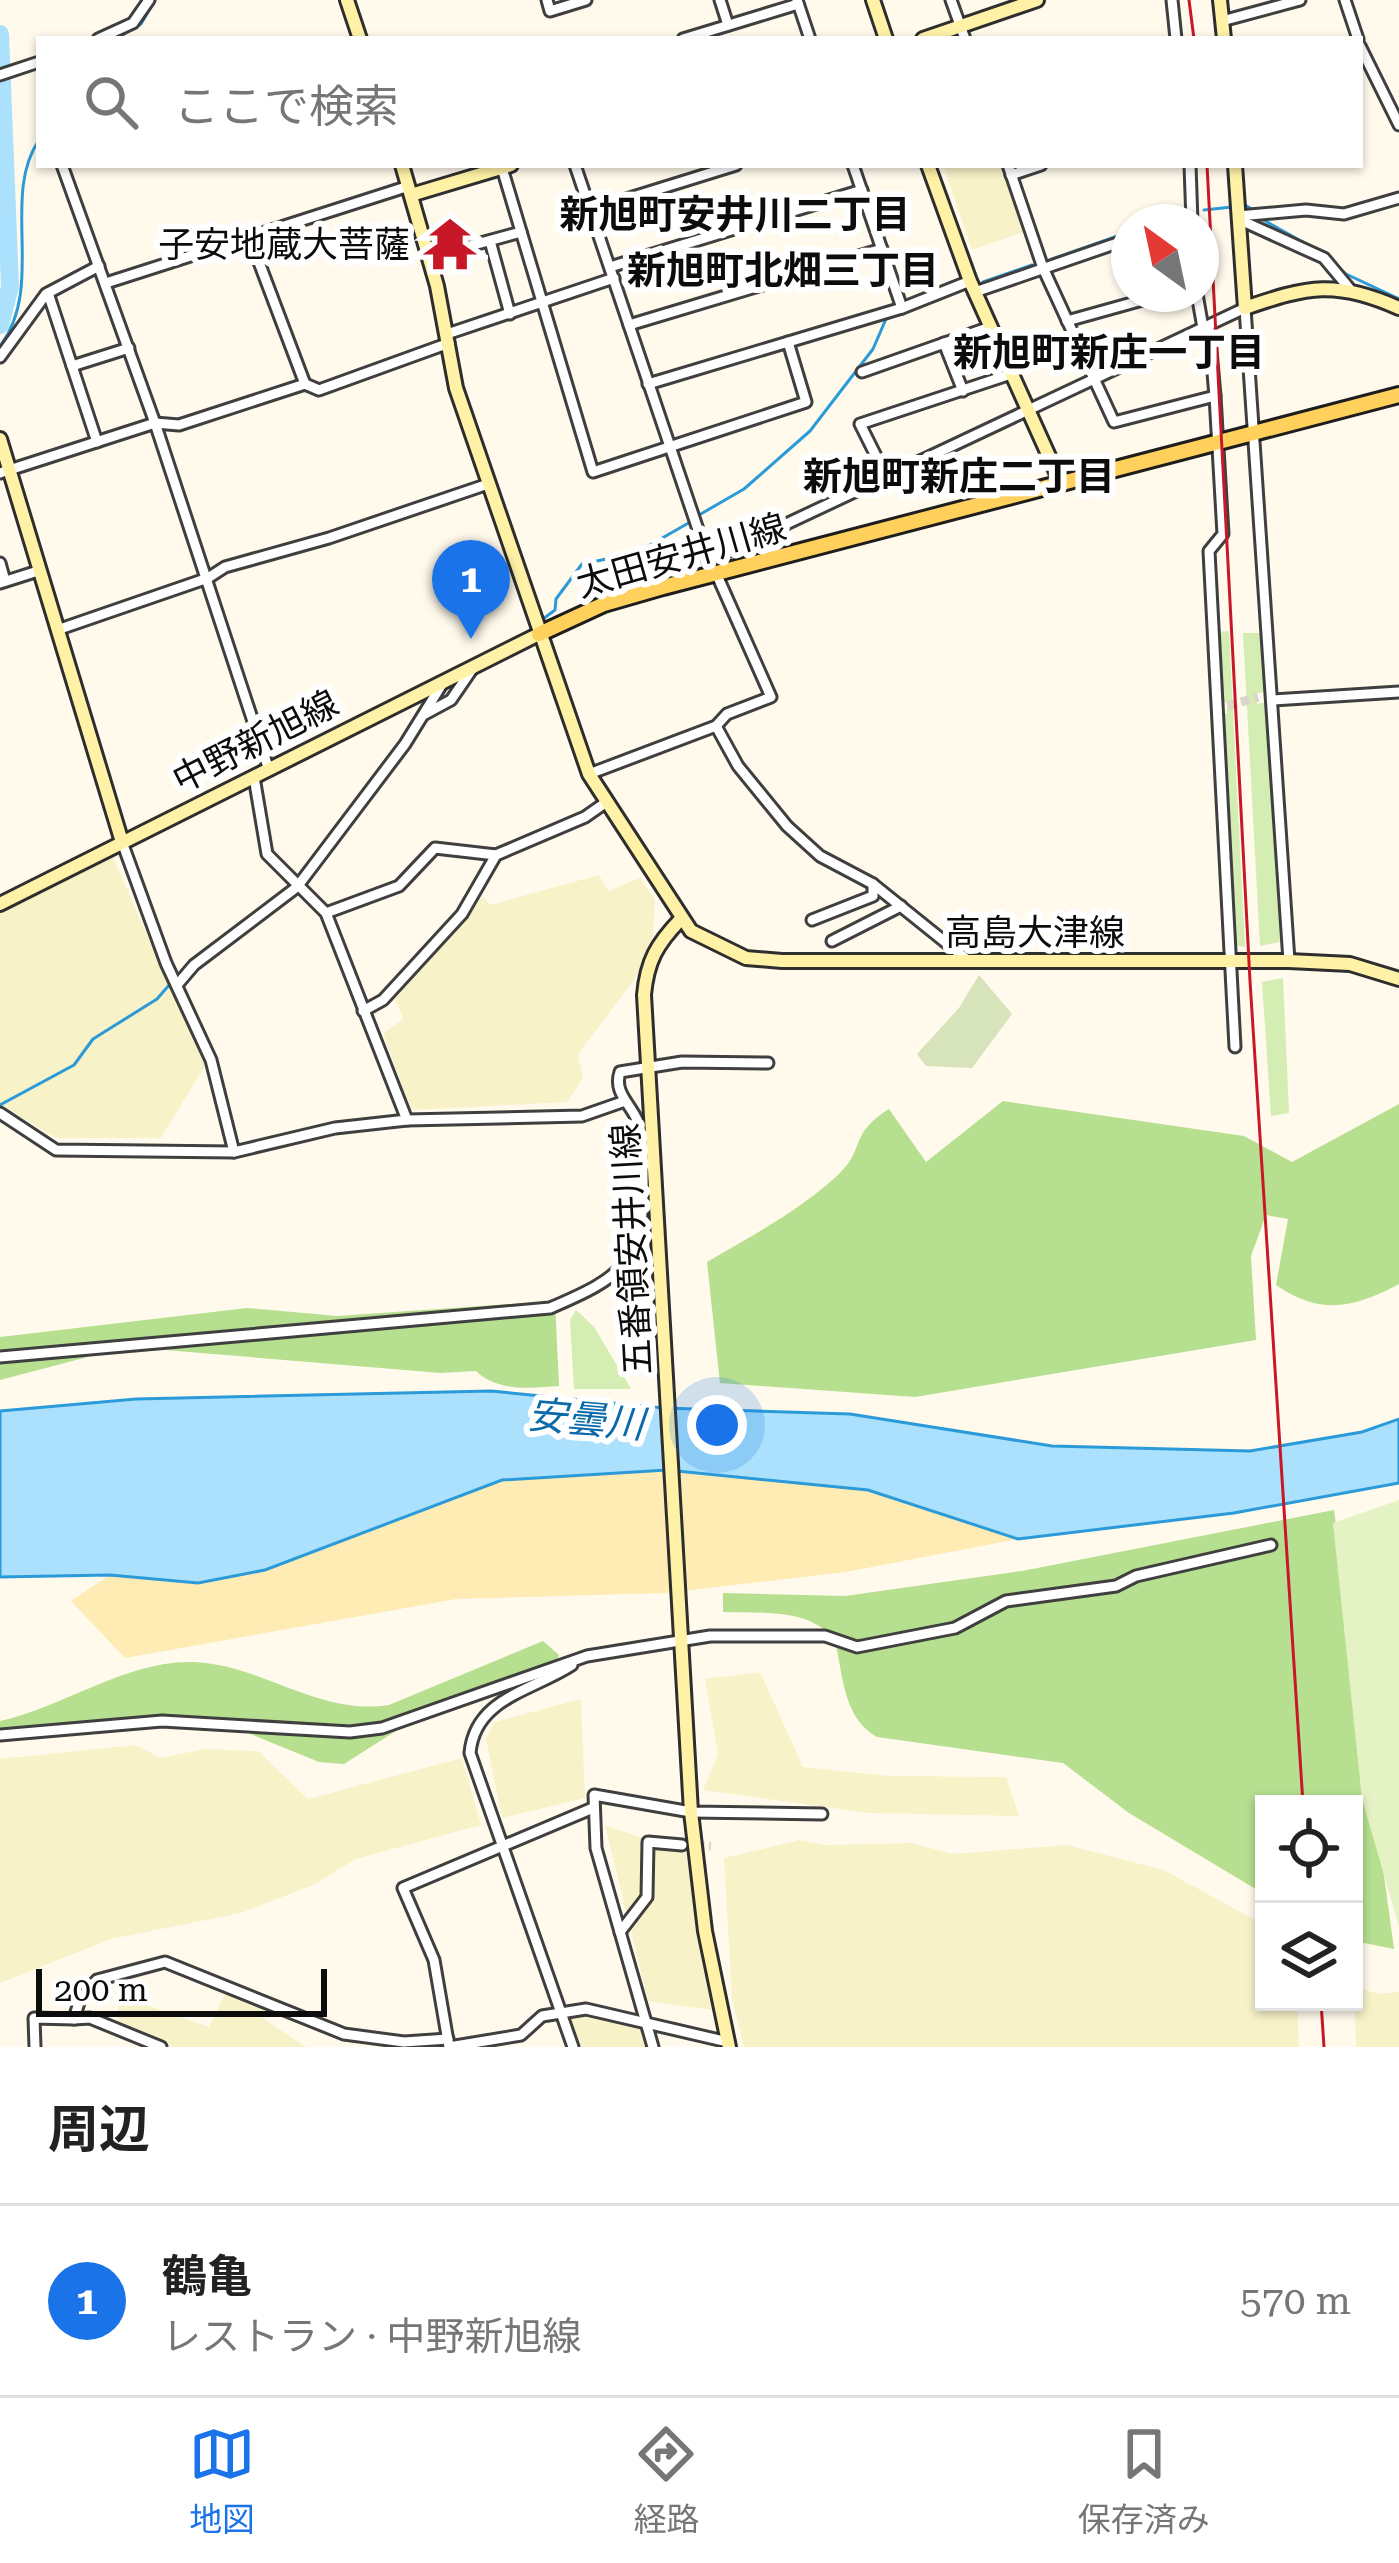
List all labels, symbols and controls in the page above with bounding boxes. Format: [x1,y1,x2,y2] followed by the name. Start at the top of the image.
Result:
[36,36,1363,168] search box
[78,69,144,135] icon: search
[174,80,399,133] text: ここで検索
[559,192,911,238] district label: 新旭町安井川二丁目
[1111,204,1219,312] north arrow
[421,215,479,273] temple icon: 子安地蔵大菩薩
[158,224,410,266] place label: 子安地蔵大菩薩
[627,248,939,294] district label: 新旭町北畑三丁目
[953,330,1265,376] district label: 新旭町新庄一丁目
[803,454,1115,500] district label: 新旭町新庄二丁目
[572,506,791,606] street label: 太田安井川線
[432,540,510,639] pin: 1
[166,682,345,801] street label: 中野新旭線
[945,912,1125,954] street label: 高島大津線
[604,1122,660,1376] street label: 五番領安井川線
[526,1392,650,1448] water label: 安曇川
[687,1395,747,1455] your location
[1255,1795,1363,2011] map controls
[1255,1795,1363,1903] button: locate
[1255,1903,1363,2011] button: layers
[36,1963,327,2016] scale bar
[54,1970,148,2009] text: 200 m
[48,2100,150,2159] text: 周辺
[162,2250,252,2303] text: 鶴亀
[76,2278,98,2324] text: 1
[1240,2278,1351,2324] text: 570 m
[162,2314,582,2360] text: レストラン · 中野新旭線
[189,2421,255,2541] tab: 地図
[633,2421,699,2541] tab: 経路
[1078,2421,1210,2541] tab: 保存済み

